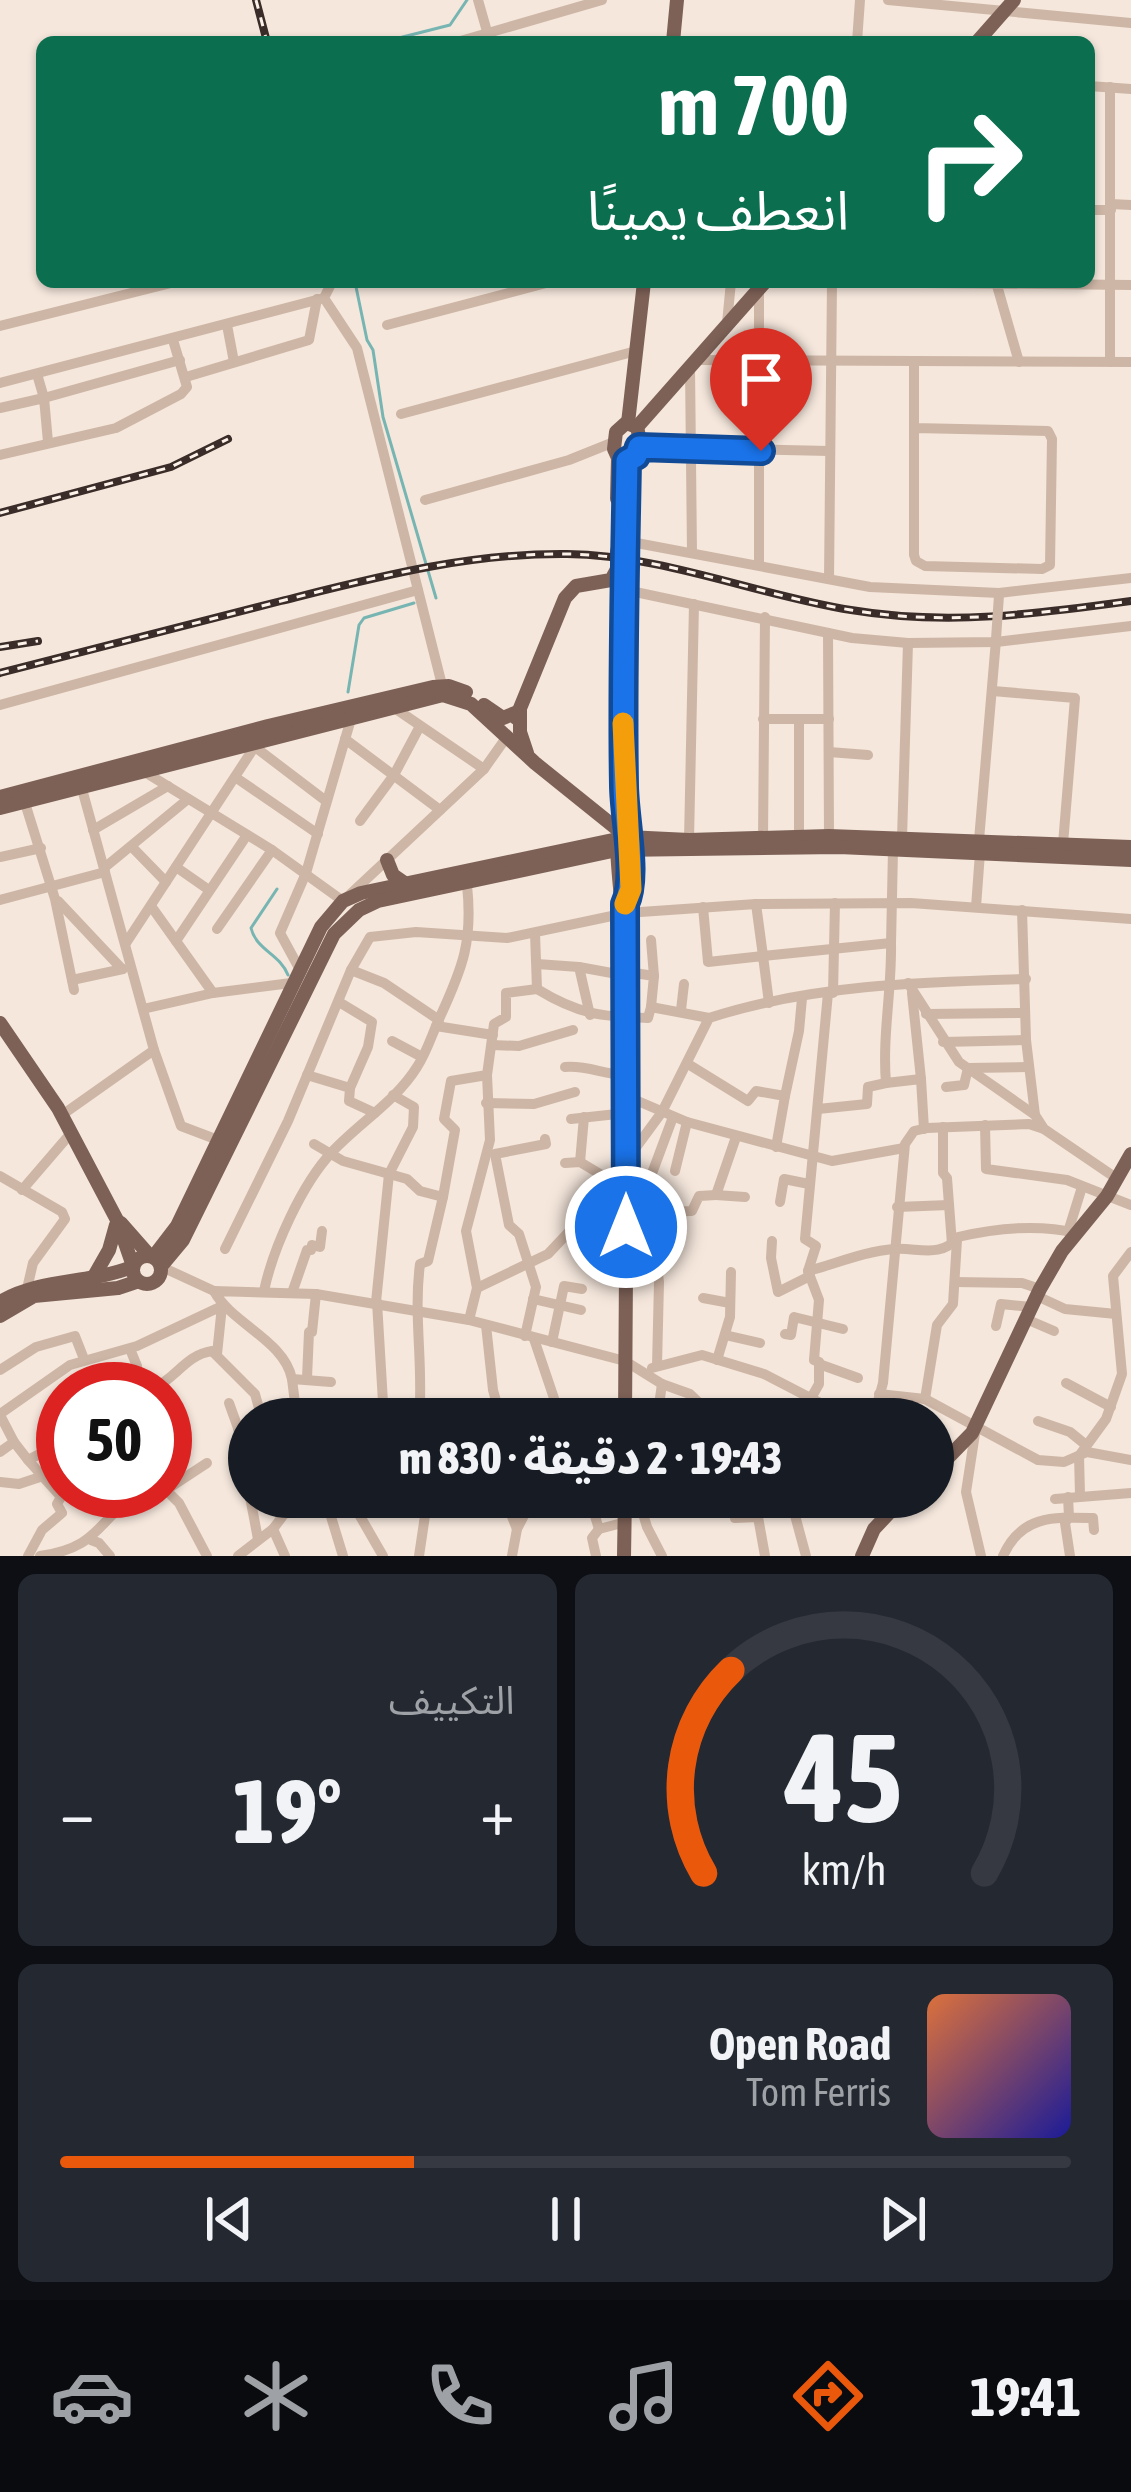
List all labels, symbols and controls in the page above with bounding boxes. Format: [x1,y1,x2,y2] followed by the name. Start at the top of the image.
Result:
[659,57,849,153] text: 700 m
[891,84,1047,240] icon: right
[587,180,849,241] text: انعطف يمينًا
[710,328,812,451] pin
[728,346,794,412] icon: arrive
[563,1164,689,1290] position arrow
[36,1362,192,1518] speed limit sign: 50
[399,1432,783,1484] text: 19:43 · 2 دقيقة · 830 m
[389,1678,515,1722] text: التكييف
[784,1705,902,1848] text: 45
[233,1759,342,1862] text: 19°
[60,1773,94,1849] text: −
[480,1773,514,1849] text: +
[801,1845,886,1894] text: km/h
[709,2018,891,2070] text: Open Road
[746,2070,891,2114] text: Tom Ferris
[196,2186,262,2252] icon: previous
[533,2186,599,2252] icon: pause
[870,2186,936,2252] icon: next
[50,2354,134,2438] icon: car
[234,2354,318,2438] icon: climate
[418,2354,502,2438] icon: phone
[602,2354,686,2438] icon: music
[786,2354,870,2438] icon: directions
[970,2366,1081,2427] text: 19:41

